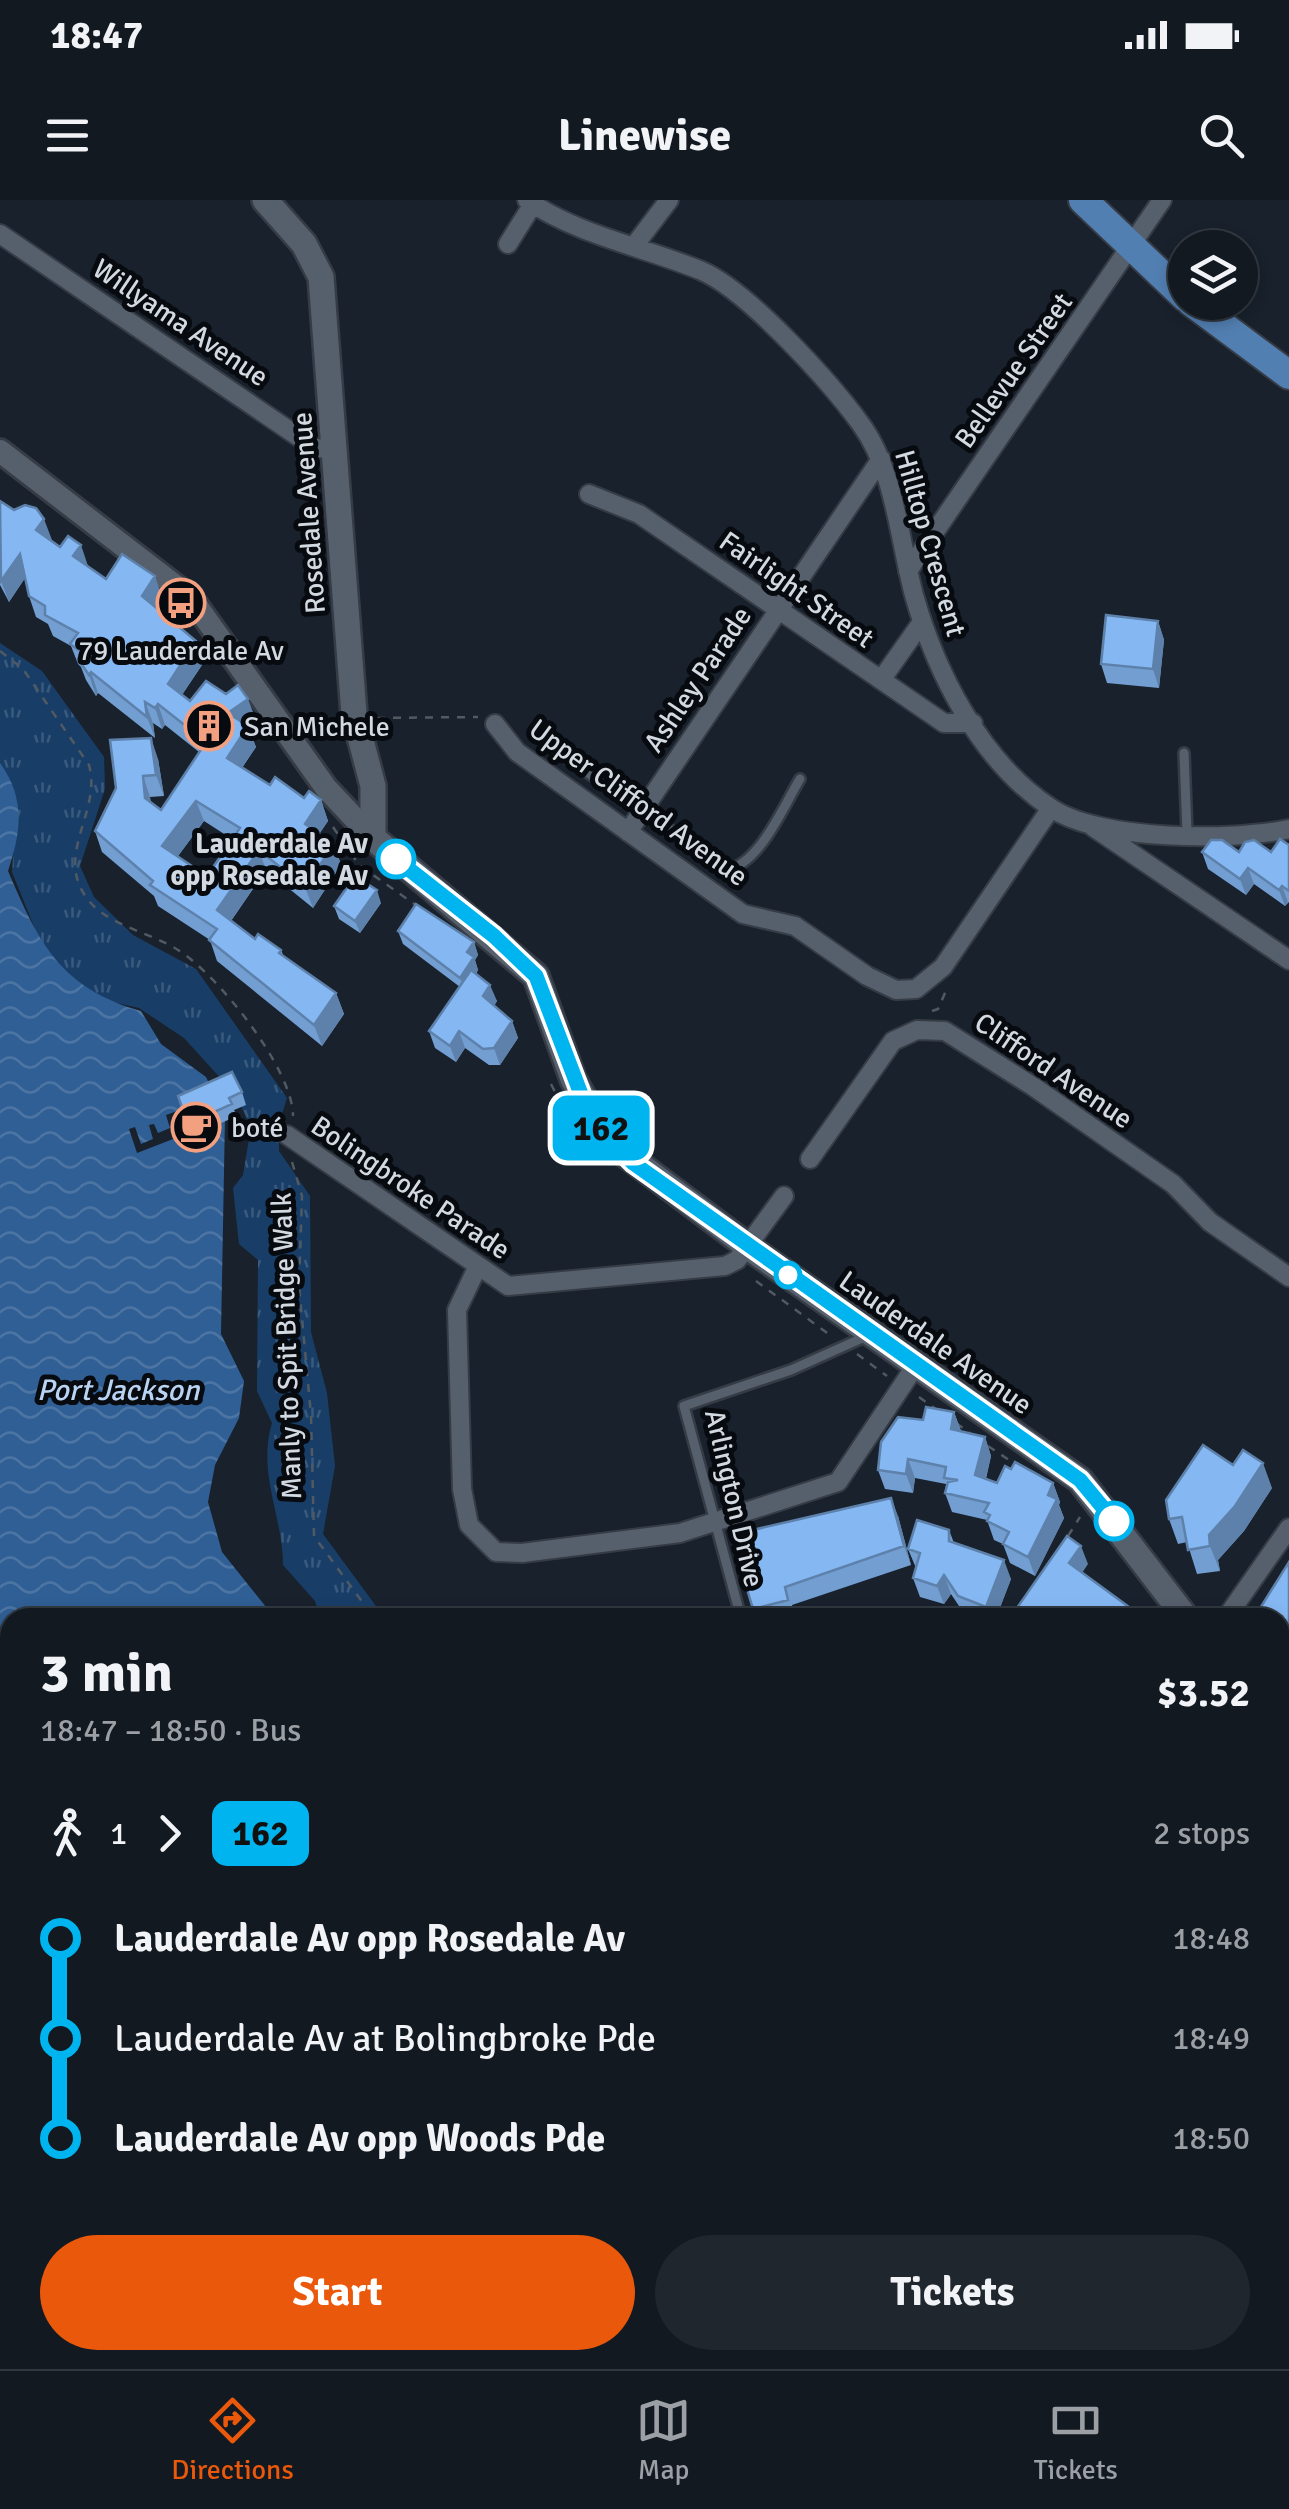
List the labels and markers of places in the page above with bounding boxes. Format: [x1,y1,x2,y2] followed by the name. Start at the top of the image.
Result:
[155,577,207,629] bus stop icon: 79 Lauderdale Av
[78,634,284,668] place label: 79 Lauderdale Av
[183,700,235,752] building icon: San Michele
[244,710,390,744] place label: San Michele
[171,827,369,893] place label: Lauderdale Av opp Rosedale Av
[377,840,415,878] marker: Lauderdale Av opp Rosedale Av
[170,1101,222,1153] cafe icon: boté
[231,1111,284,1145] place label: boté
[775,1262,801,1288] unlabelled marker
[1095,1502,1133,1540] unlabelled marker

